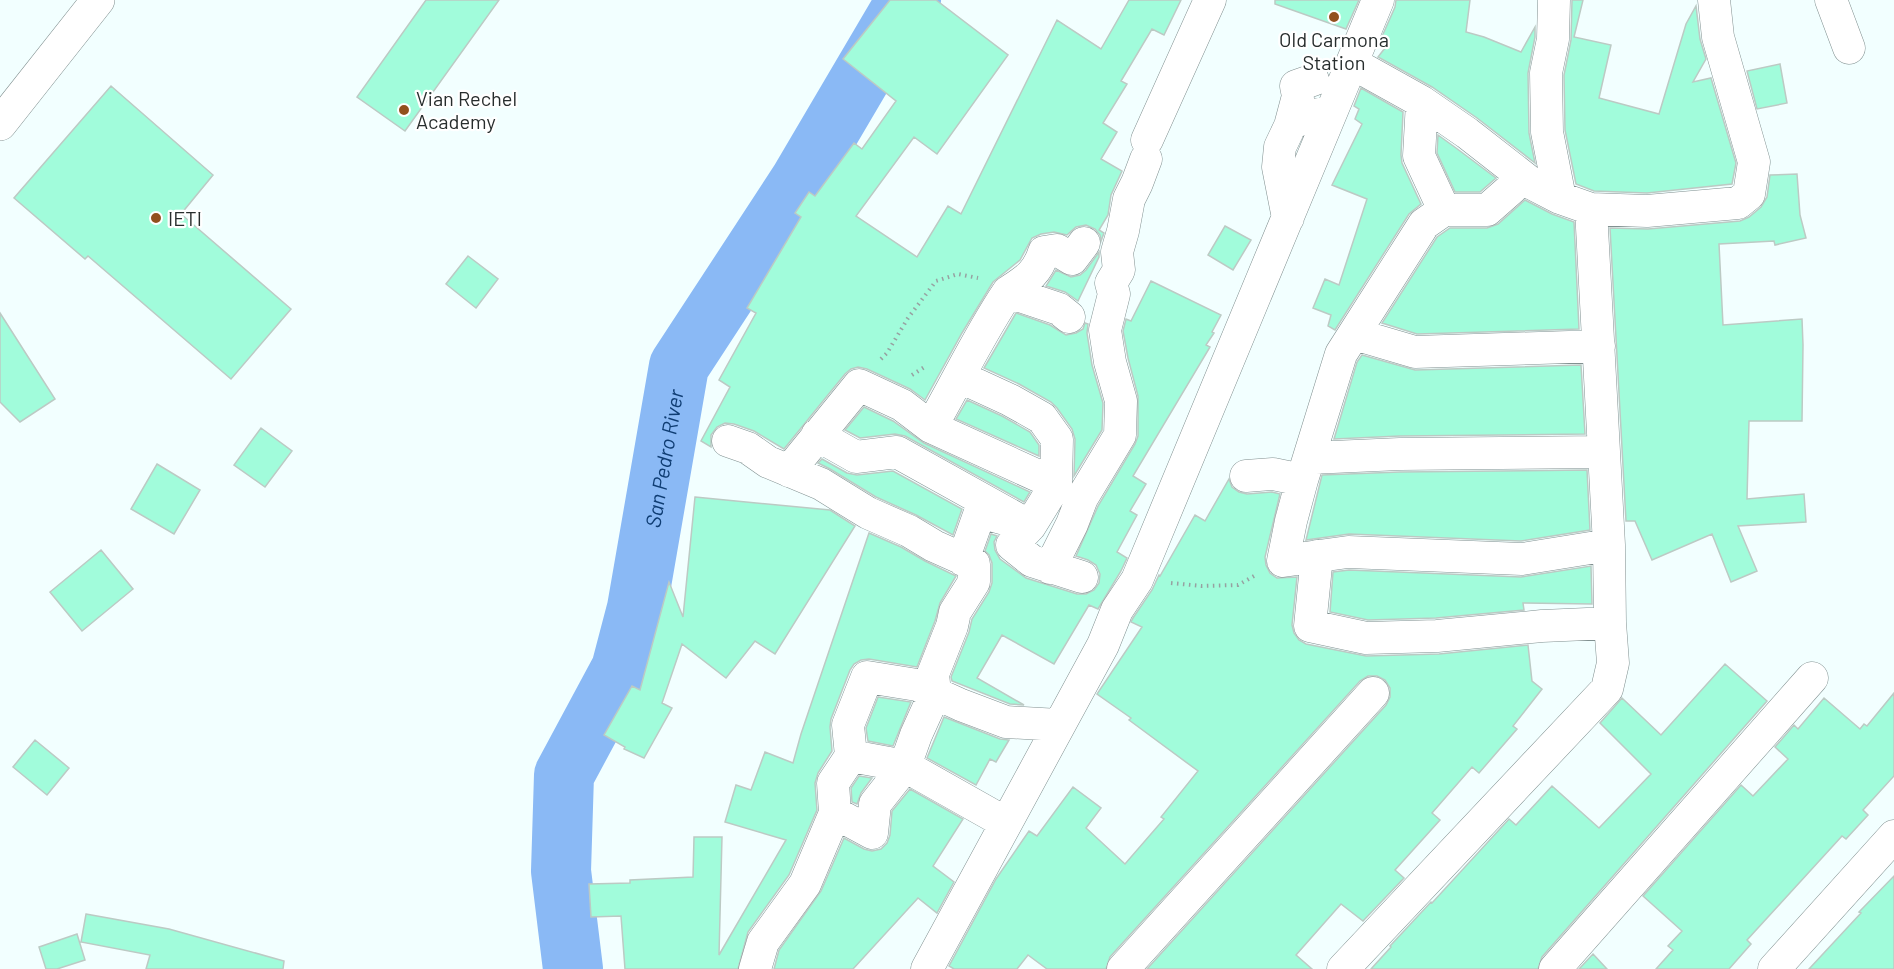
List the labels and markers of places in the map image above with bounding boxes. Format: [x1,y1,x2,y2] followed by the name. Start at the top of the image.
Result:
[1327,10,1341,24] marker: Old Carmona Station
[1279,27,1389,74] place label: Old Carmona Station
[416,86,517,133] place label: Vian Rechel Academy
[397,103,411,117] marker: Vian Rechel Academy
[168,206,202,230] place label: IETI
[149,211,163,225] marker: IETI

